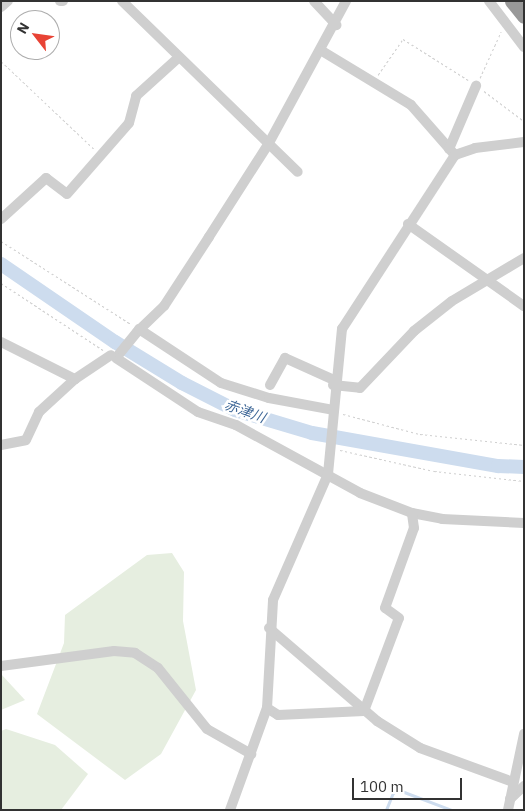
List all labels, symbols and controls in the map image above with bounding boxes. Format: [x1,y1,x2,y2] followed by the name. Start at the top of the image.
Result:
[10,10,60,60] north arrow
[13,19,33,37] text: N
[222,396,268,426] water label: 赤津川
[355,768,465,800] scale bar
[360,777,404,796] text: 100 m

